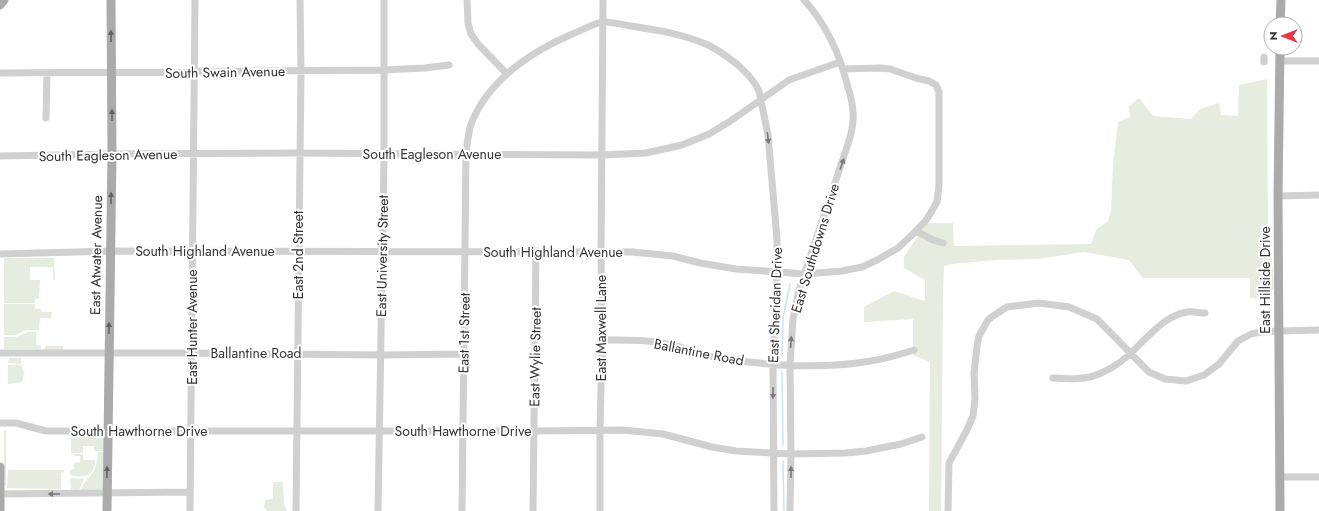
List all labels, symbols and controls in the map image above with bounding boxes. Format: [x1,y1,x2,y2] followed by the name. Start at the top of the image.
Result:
[1263,16,1303,56] north arrow
[108,29,114,42] one-way arrow
[1265,32,1281,40] text: N
[165,61,285,83] street label: South Swain Avenue
[109,108,115,121] one-way arrow
[765,132,772,144] one-way arrow
[38,144,178,166] street label: South Eagleson Avenue
[363,144,501,164] street label: South Eagleson Avenue
[839,157,845,169] one-way arrow
[786,181,844,315] street label: East Southdowns Drive
[108,191,114,204] one-way arrow
[371,194,393,317] street label: East University Street
[85,195,107,315] street label: East Atwater Avenue
[288,210,308,299] street label: East 2nd Street
[1255,226,1275,334] street label: East Hillside Drive
[135,241,275,261] street label: South Highland Avenue
[483,242,623,262] street label: South Highland Avenue
[763,247,787,363] street label: East Sheridan Drive
[182,269,202,385] street label: East Hunter Avenue
[591,275,611,381] street label: East Maxwell Lane
[453,292,475,373] street label: East 1st Street
[524,307,546,407] street label: East Wylie Street
[106,321,112,334] one-way arrow
[652,333,746,371] street label: Ballantine Road
[788,336,795,348] one-way arrow
[210,343,302,363] street label: Ballantine Road
[770,387,776,400] one-way arrow
[71,421,207,441] street label: South Hawthorne Drive
[395,421,531,441] street label: South Hawthorne Drive
[788,465,794,478] one-way arrow
[104,466,111,478] one-way arrow
[47,491,60,497] one-way arrow

